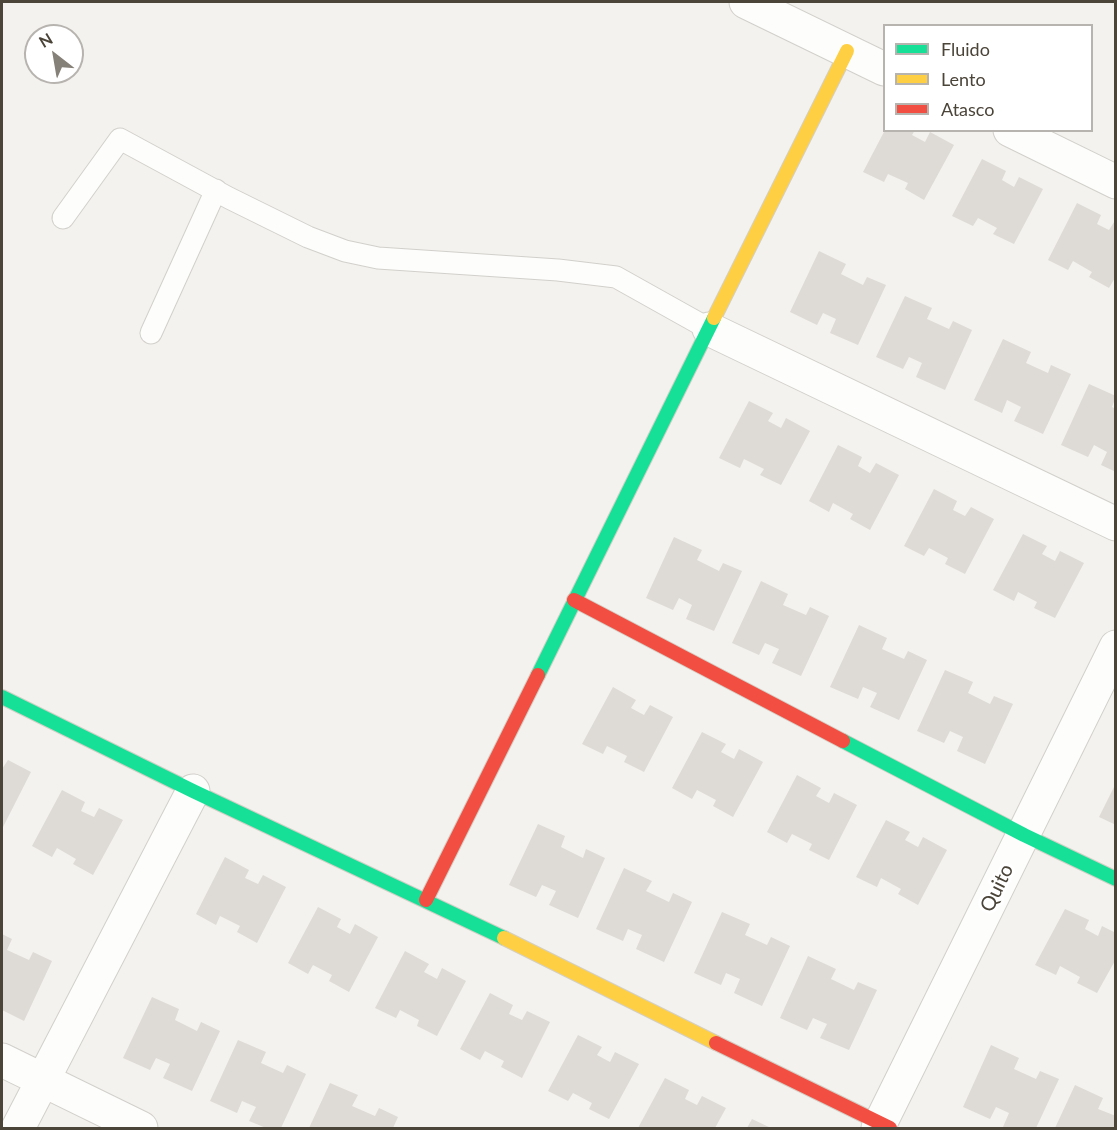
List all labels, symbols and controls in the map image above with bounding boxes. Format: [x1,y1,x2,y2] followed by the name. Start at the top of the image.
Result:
[24,24,84,84] north arrow
[883,24,1093,132] legend
[35,29,56,51] text: N
[941,38,990,60] text: Fluido
[941,68,986,90] text: Lento
[941,98,994,120] text: Atasco
[975,860,1019,916] street label: Quito

